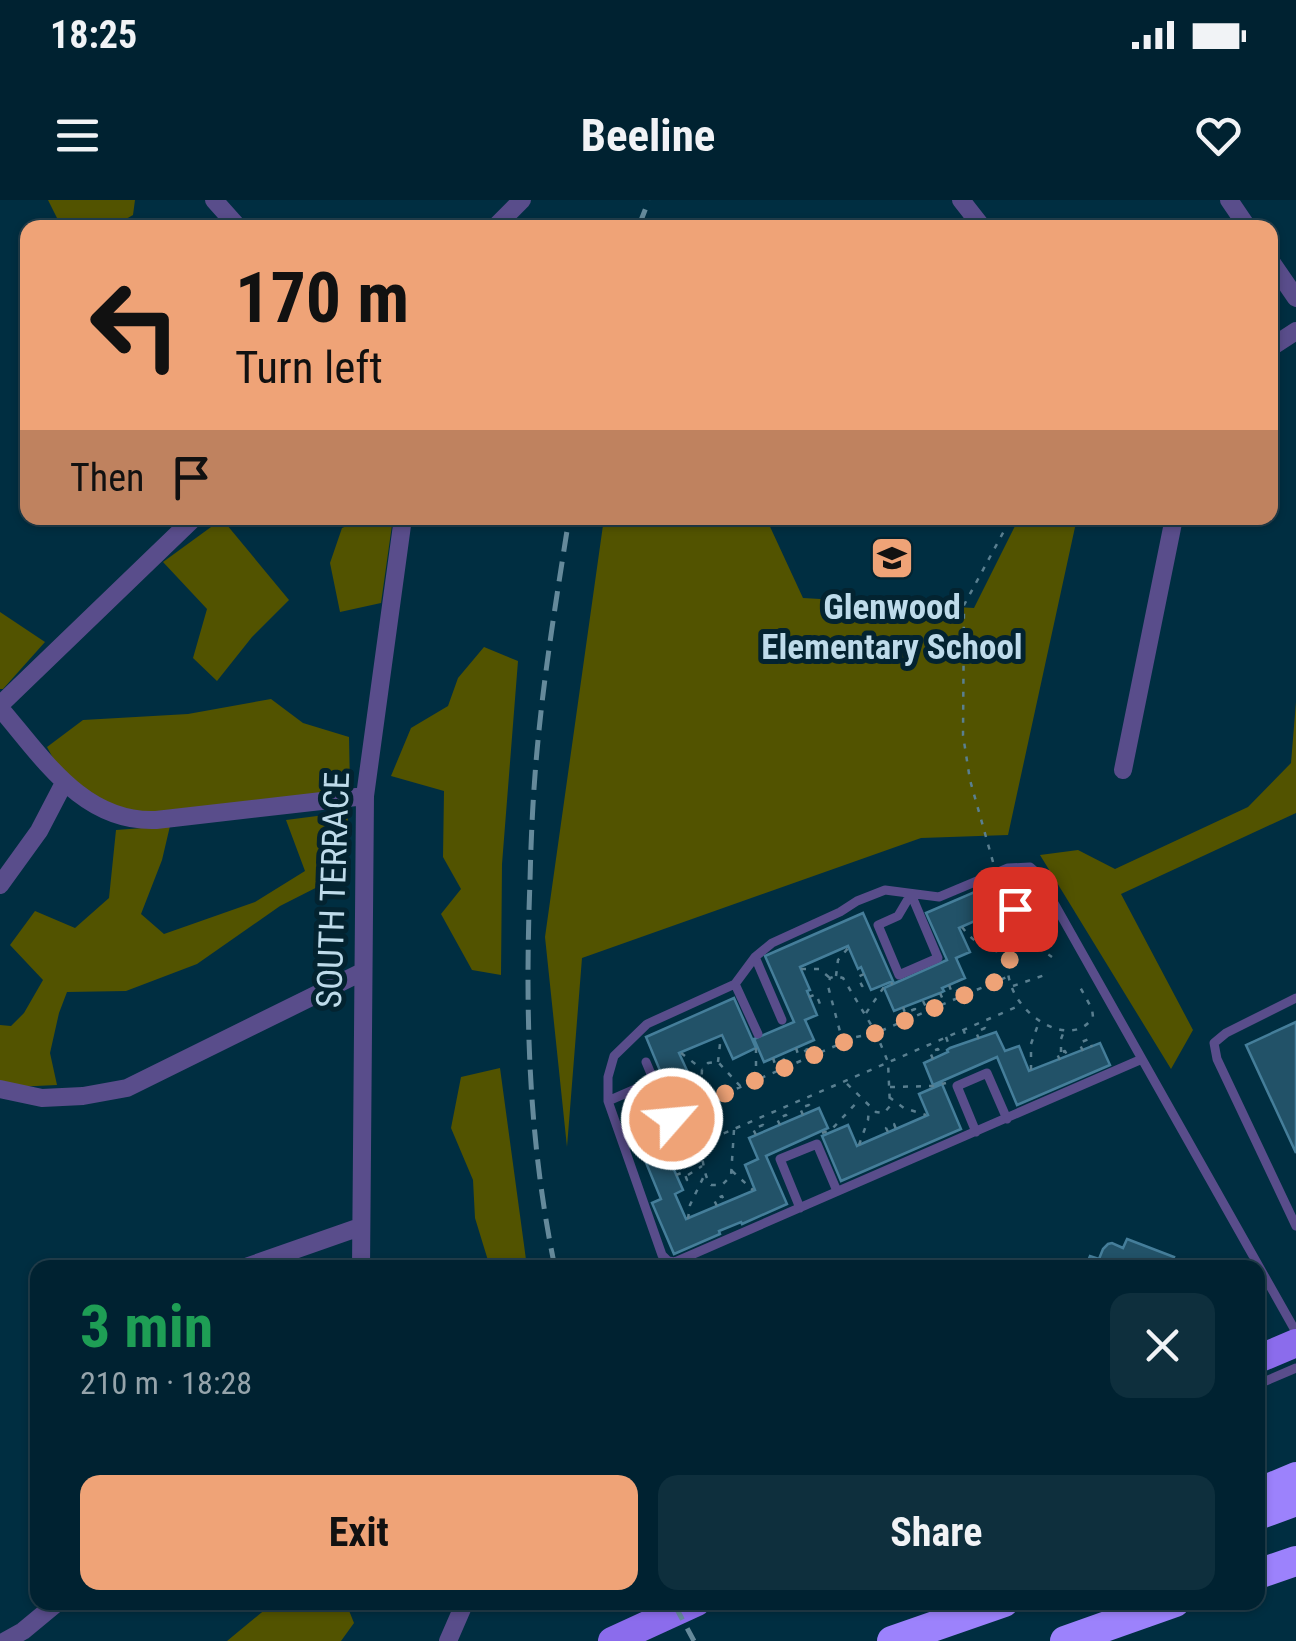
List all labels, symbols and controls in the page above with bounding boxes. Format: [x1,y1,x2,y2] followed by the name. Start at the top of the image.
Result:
[50,13,137,57] text: 18:25
[50,108,105,163] icon: menu
[1191,108,1246,163] icon: heart
[581,109,715,162] text: Beeline
[235,257,409,339] text: 170 m
[70,260,200,390] icon: left
[235,341,383,394] text: Turn left
[164,450,219,505] icon: arrive
[70,456,144,500] text: Then
[869,535,915,581] school or university icon: Glenwood Elementary School
[761,587,1023,668] place label: Glenwood Elementary School
[309,771,358,1009] street label: SOUTH TERRACE
[973,867,1058,952] pin
[988,882,1043,937] icon: arrive
[620,1067,724,1171] position arrow
[80,1291,213,1362] text: 3 min
[1110,1293,1215,1398] button: close
[80,1364,252,1402] text: 210 m · 18:28
[80,1475,638,1590] button: Exit
[658,1475,1215,1590] button: Share

